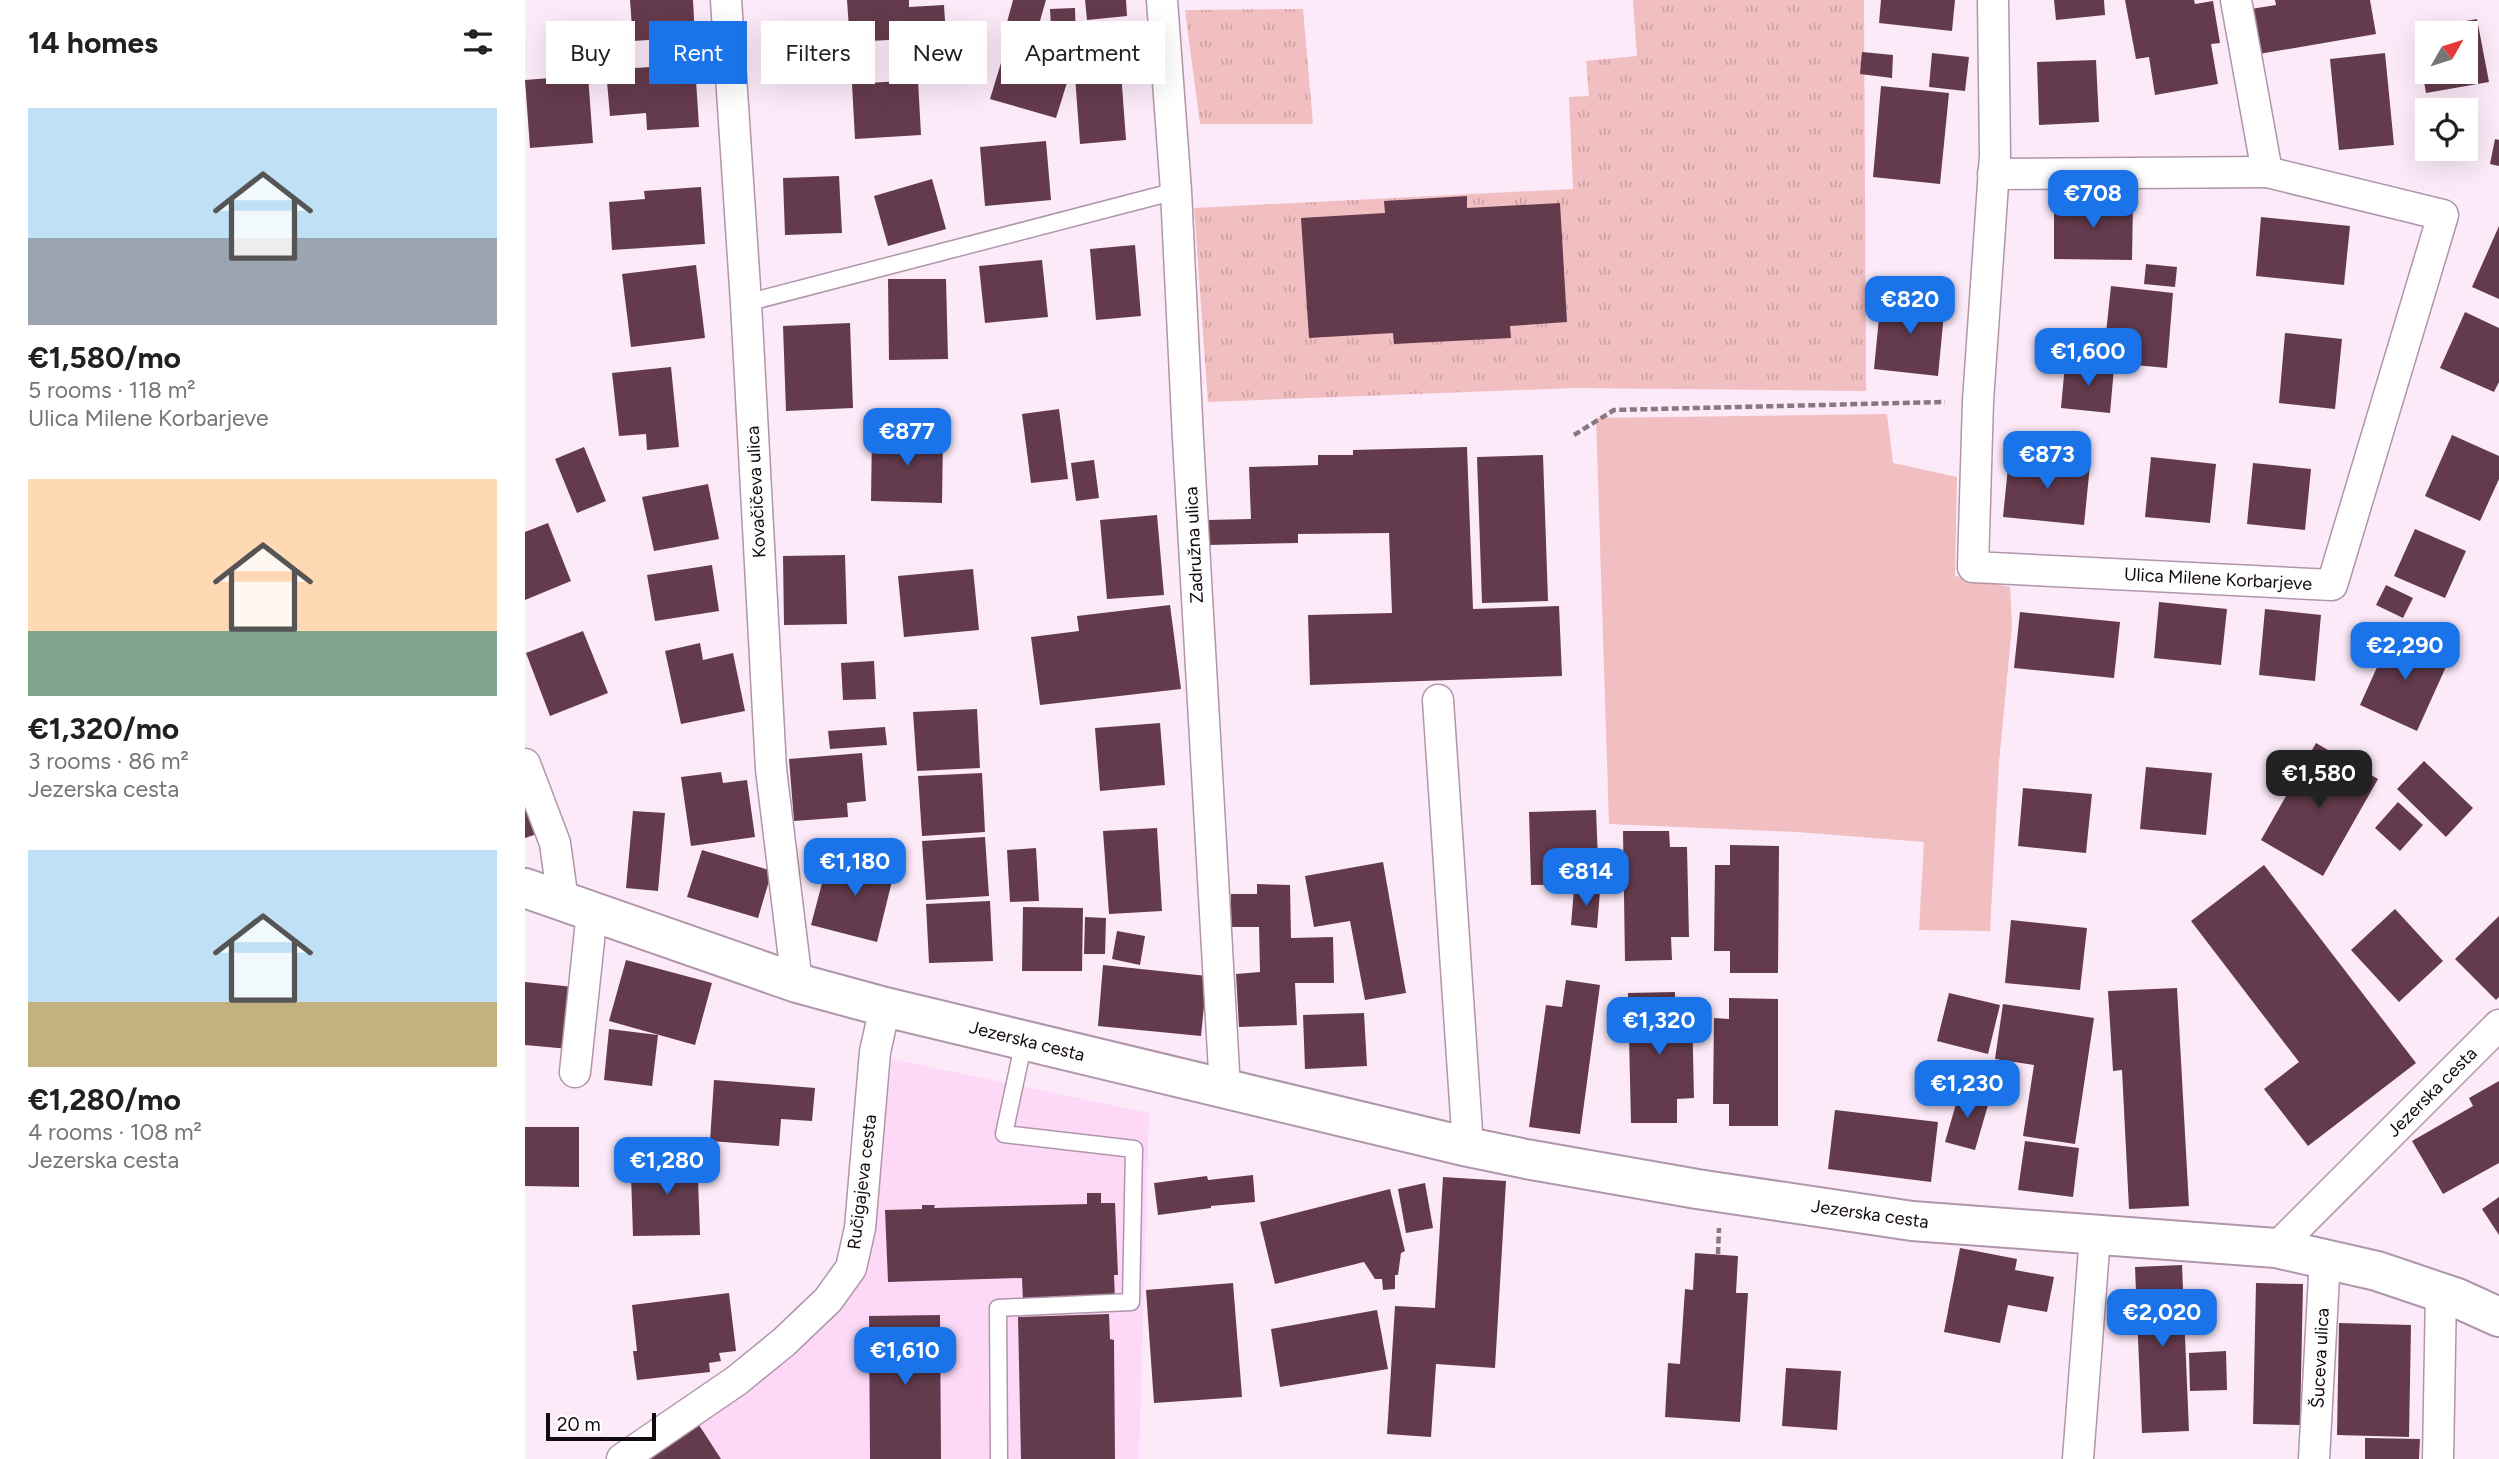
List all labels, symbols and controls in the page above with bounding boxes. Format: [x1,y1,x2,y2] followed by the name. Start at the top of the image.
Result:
[546,21,635,84] chip: Buy
[649,21,747,84] chip: Rent
[761,21,875,84] chip: Filters
[889,21,987,84] chip: New
[1001,21,1165,84] chip: Apartment
[2415,21,2478,84] north arrow
[2415,21,2478,161] map controls
[459,23,497,61] icon: filters
[28,24,158,61] text: 14 homes
[2415,98,2478,161] button: locate
[200,153,326,279] icon: home
[2052,170,2134,230] pin: €708
[2064,179,2122,207] text: €708
[1869,276,1951,336] pin: €820
[1881,285,1939,313] text: €820
[2031,328,2145,388] pin: €1,600
[2051,337,2125,365] text: €1,600
[28,339,181,376] text: €1,580/mo
[28,376,196,404] text: 5 rooms · 118 m²
[28,404,269,432] text: Ulica Milene Korbarjeve
[866,408,948,468] pin: €877
[879,417,935,445] text: €877
[742,425,770,559] street label: Kovačičeva ulica
[2006,432,2088,491] pin: €873
[2019,440,2075,468] text: €873
[1180,486,1208,604] street label: Zadružna ulica
[200,524,326,650] icon: home
[2123,563,2313,595] street label: Ulica Milene Korbarjeve
[2348,622,2462,682] pin: €2,290
[2367,631,2443,659] text: €2,290
[28,710,179,747] text: €1,320/mo
[28,747,189,775] text: 3 rooms · 86 m²
[2262,750,2376,810] pin: €1,580
[2282,759,2356,787] text: €1,580
[28,775,179,803] text: Jezerska cesta
[798,838,912,898] pin: €1,180
[820,847,890,875] text: €1,180
[1545,848,1627,908] pin: €814
[1559,857,1613,885] text: €814
[200,895,326,1021] icon: home
[1602,998,1716,1057] pin: €1,320
[1623,1006,1695,1034] text: €1,320
[967,1016,1087,1066] street label: Jezerska cesta
[2382,1042,2482,1142] street label: Jezerska cesta
[1910,1060,2024,1120] pin: €1,230
[1931,1069,2003,1097] text: €1,230
[28,1081,181,1118] text: €1,280/mo
[843,1113,881,1251] street label: Ručigajeva cesta
[28,1118,202,1146] text: 4 rooms · 108 m²
[610,1138,724,1197] pin: €1,280
[28,1146,179,1174] text: Jezerska cesta
[630,1146,704,1174] text: €1,280
[1810,1195,1930,1233] street label: Jezerska cesta
[2105,1290,2219,1349] pin: €2,020
[2123,1298,2201,1326] text: €2,020
[2306,1307,2334,1409] street label: Šuceva ulica
[848,1328,962,1387] pin: €1,610
[870,1336,940,1364] text: €1,610
[546,1410,656,1442] scale bar
[557,1413,601,1436] text: 20 m

